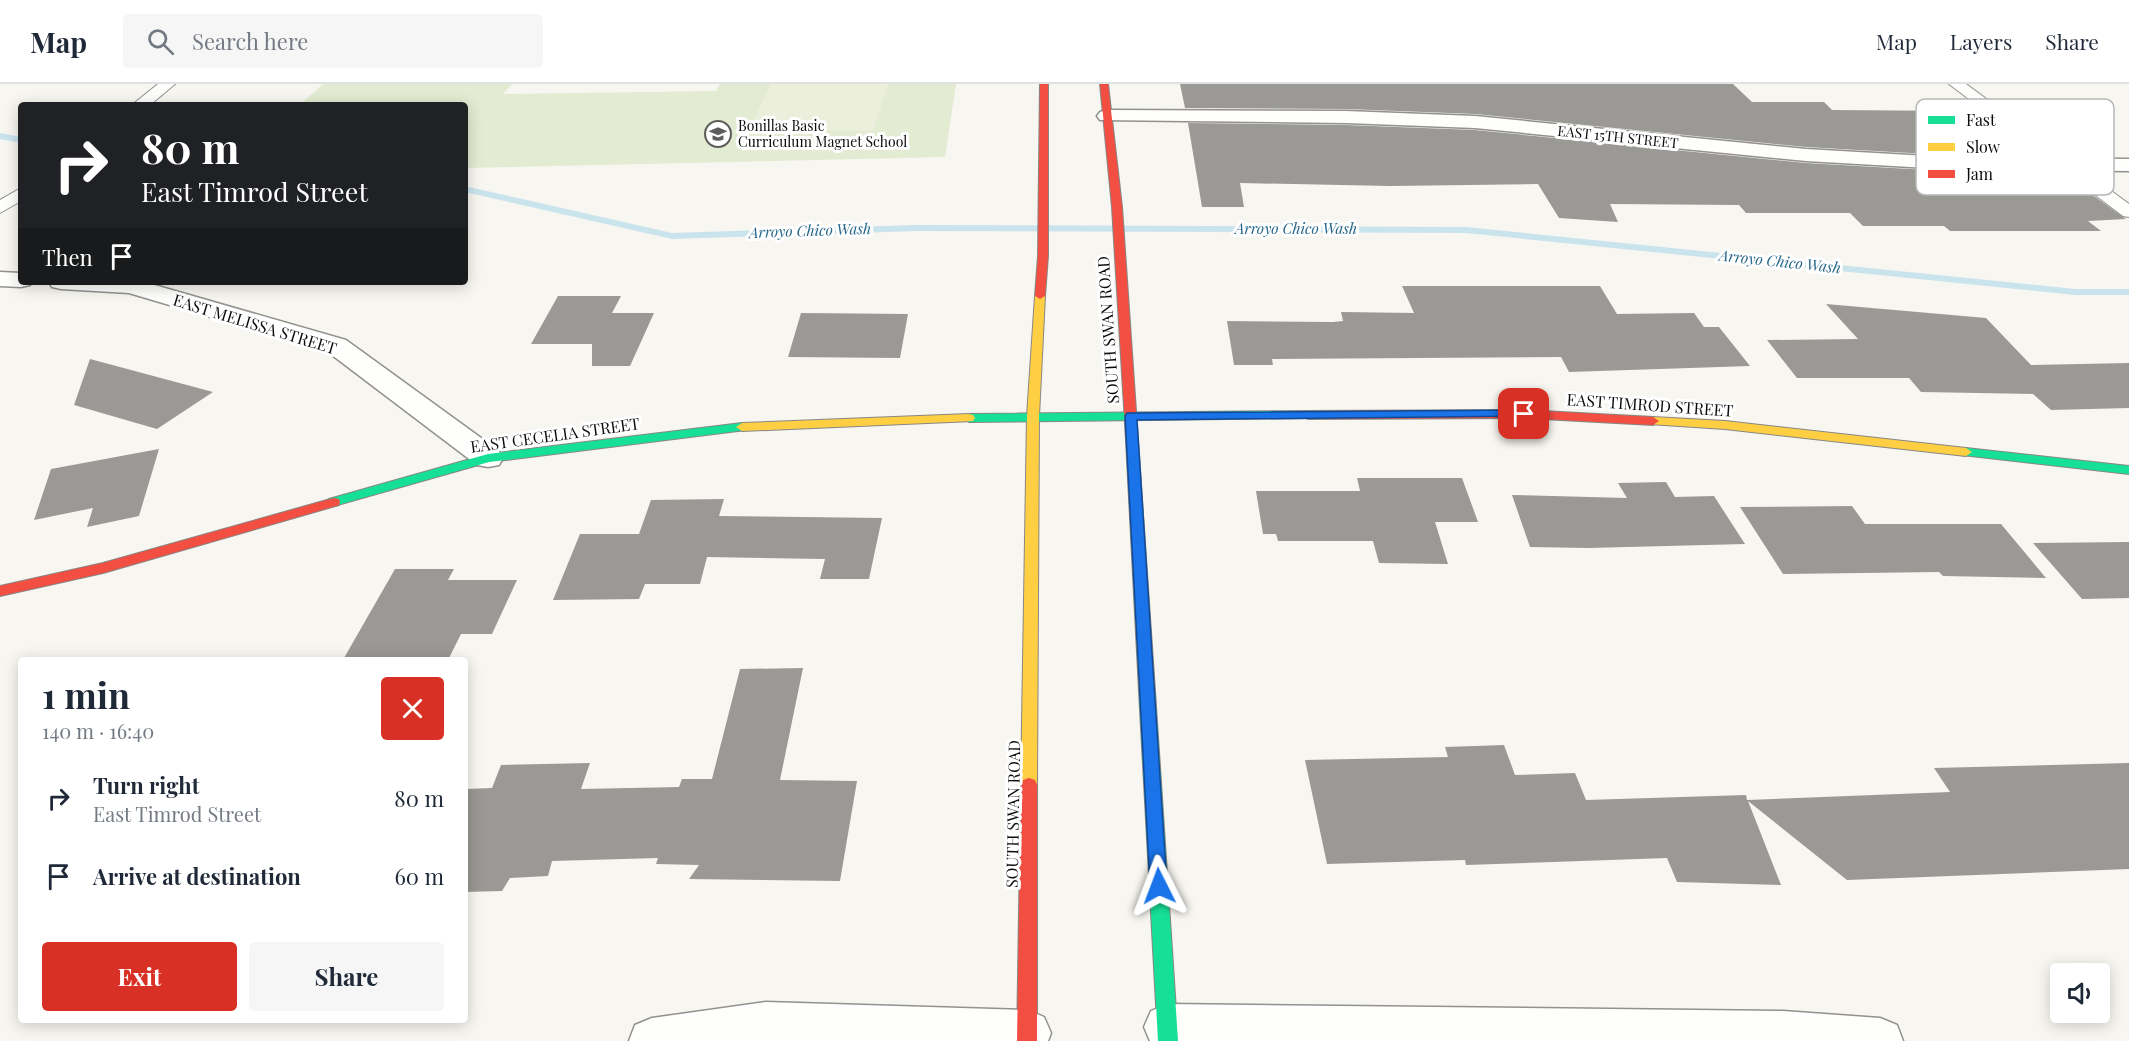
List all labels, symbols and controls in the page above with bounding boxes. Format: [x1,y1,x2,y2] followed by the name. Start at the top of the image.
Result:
[123,14,543,68] search box
[30,23,87,60] text: Map
[144,25,177,58] icon: search
[192,26,308,56] text: Search here
[1876,27,1917,55] text: Map
[1950,27,2012,55] text: Layers
[2045,27,2099,55] text: Share
[1916,99,2114,195] legend
[1966,109,1996,130] text: Fast
[738,116,907,151] place label: Bonillas Basic Curriculum Magnet School
[141,119,239,175] text: 80 m
[703,119,733,149] school or university icon: Bonillas Basic Curriculum Magnet School
[1557,121,1680,152] street label: EAST 15TH STREET
[42,126,120,204] icon: right
[1966,136,2001,157] text: Slow
[1965,163,1993,184] text: Jam
[141,173,368,209] text: East Timrod Street
[747,218,871,242] water label: Arroyo Chico Wash
[1233,218,1357,238] water label: Arroyo Chico Wash
[105,240,138,273] icon: arrive
[42,242,93,272] text: Then
[1716,244,1842,277] water label: Arroyo Chico Wash
[1092,256,1123,405] street label: SOUTH SWAN ROAD
[171,289,340,358] street label: EAST MELISSA STREET
[1498,388,1549,439] pin
[1566,388,1734,421] street label: EAST TIMROD STREET
[1507,397,1540,430] icon: arrive
[469,412,641,457] street label: EAST CECELIA STREET
[42,670,130,718] text: 1 min
[381,677,444,740] button: close
[42,717,154,744] text: 140 m · 16:40
[1001,740,1024,888] street label: SOUTH SWAN ROAD
[93,770,199,800] text: Turn right
[42,782,75,815] icon: right
[394,783,444,813] text: 80 m
[93,800,261,827] text: East Timrod Street
[1127,854,1191,918] position arrow
[42,860,75,893] icon: arrive
[93,861,301,891] text: Arrive at destination
[394,861,444,891] text: 60 m
[42,942,237,1011] button: Exit
[249,942,444,1011] button: Share
[2050,963,2110,1023] map controls
[2050,963,2110,1023] button: sound

